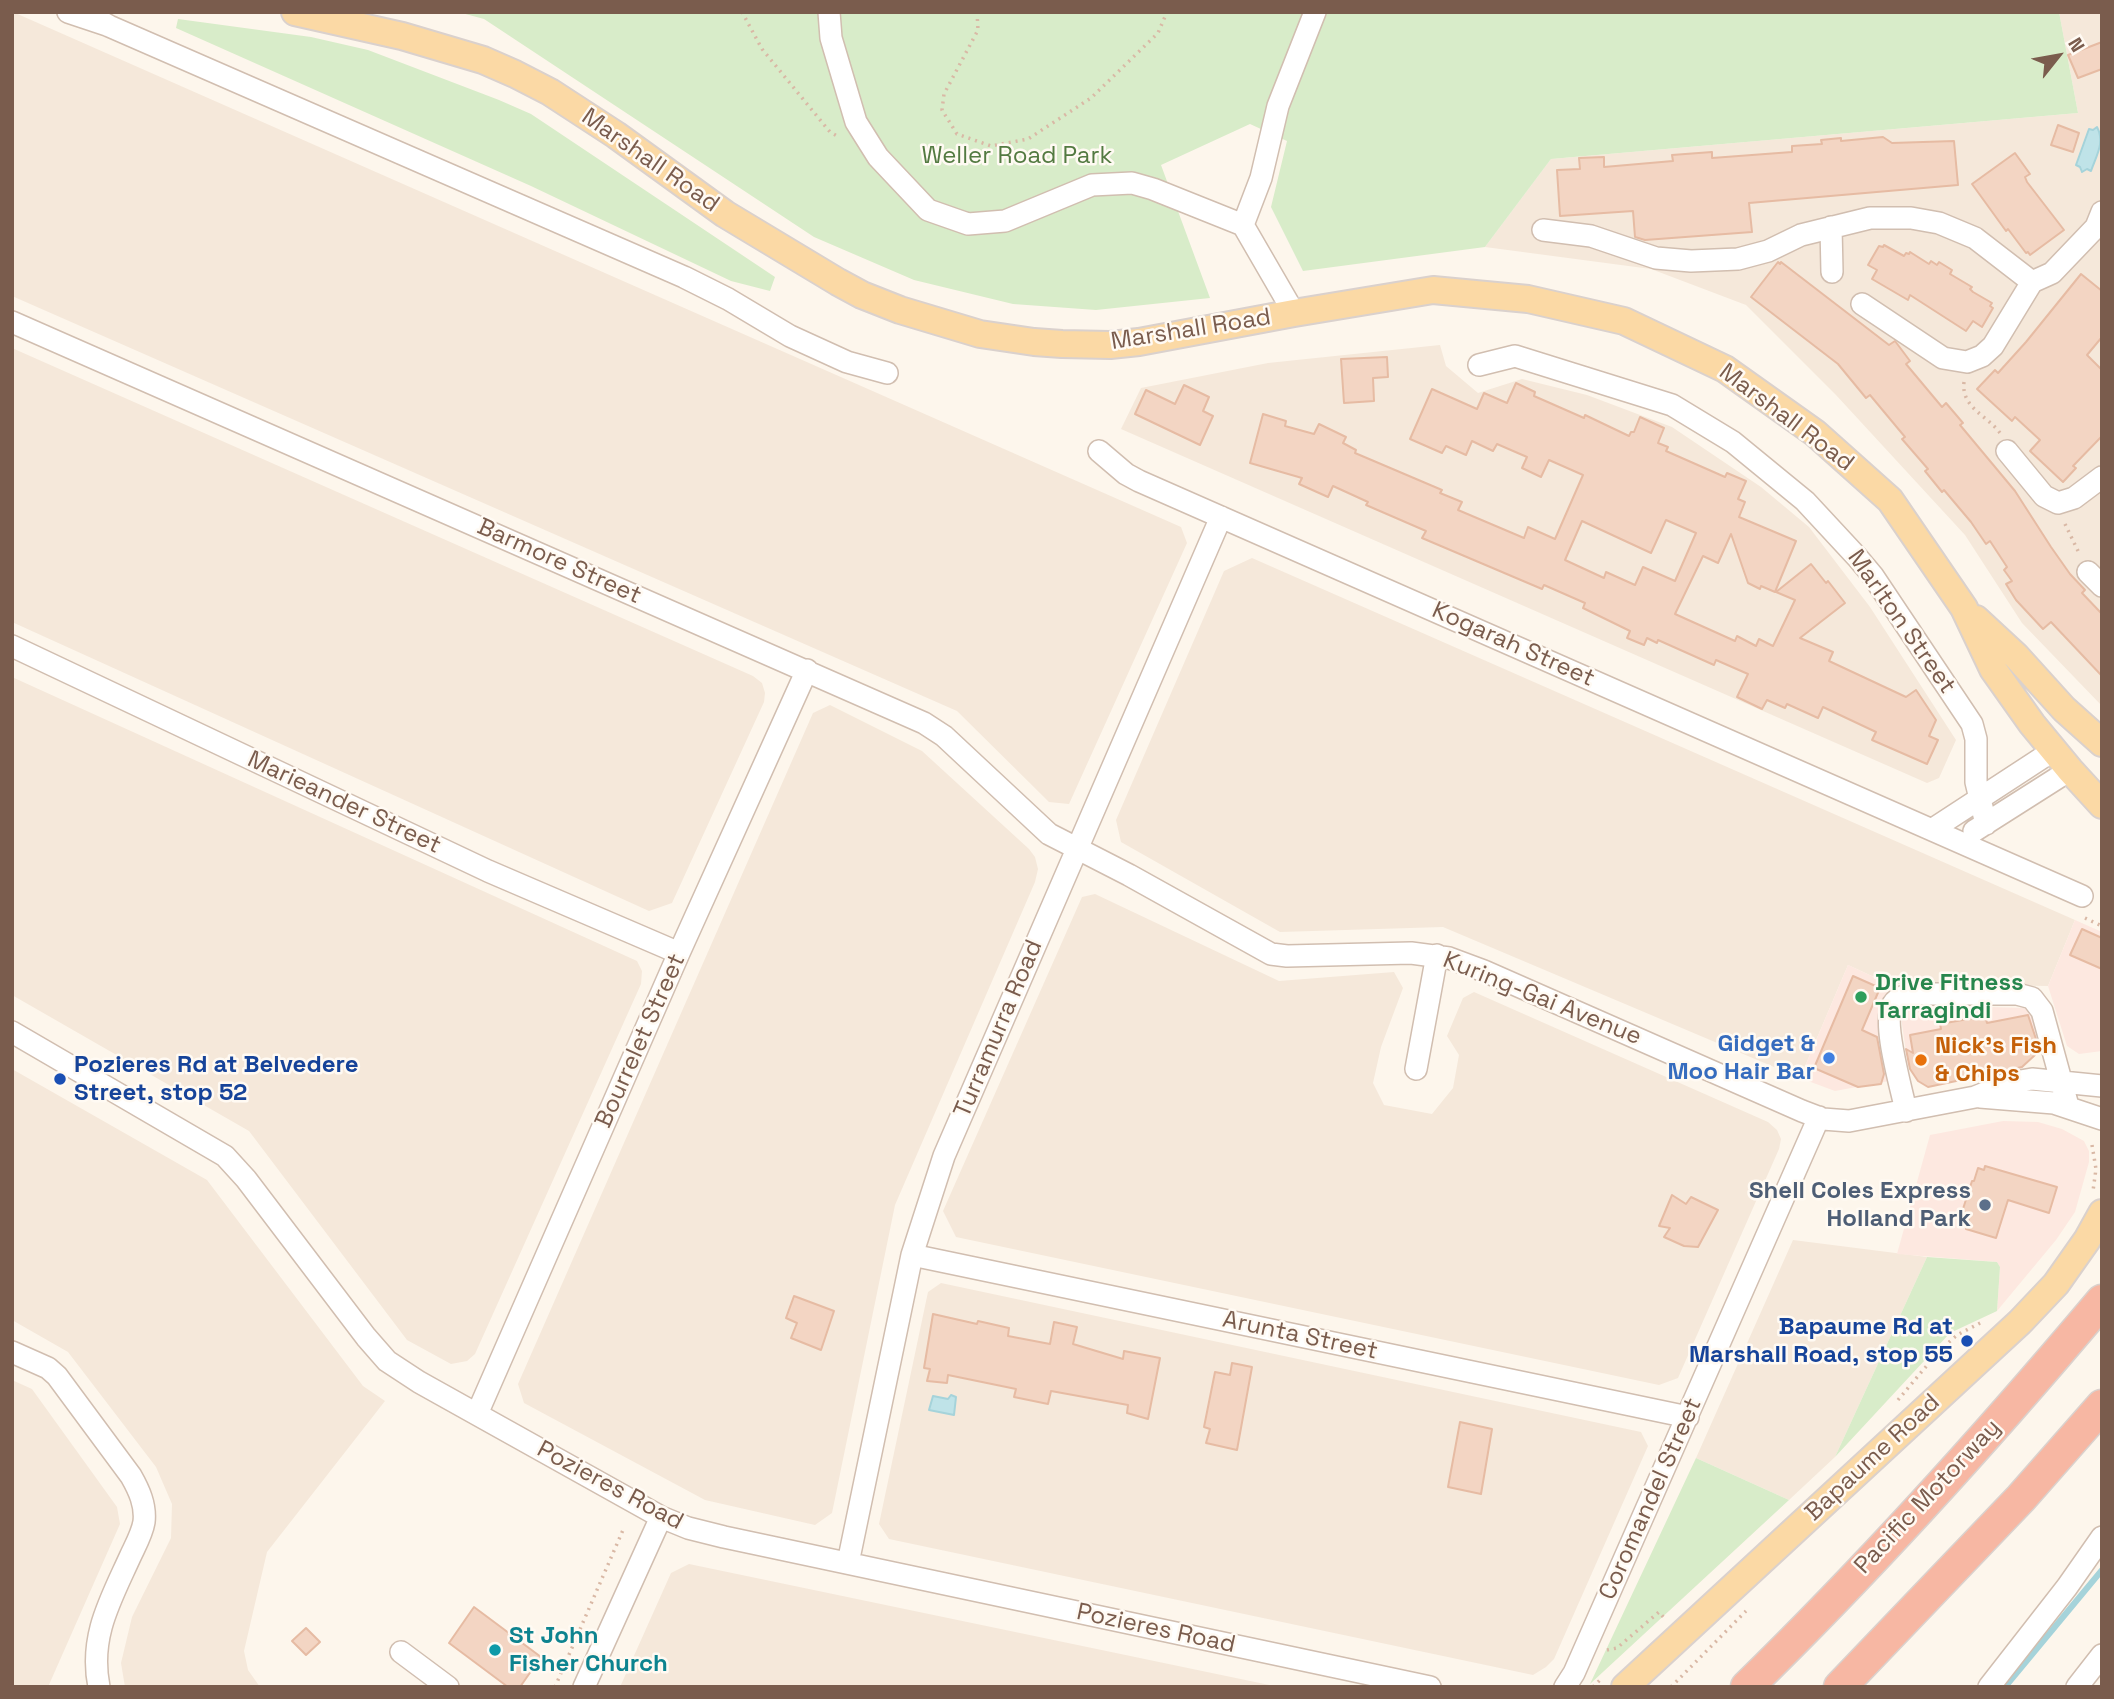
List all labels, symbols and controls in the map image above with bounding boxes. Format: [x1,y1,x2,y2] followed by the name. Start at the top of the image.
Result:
[2023,21,2093,91] north arrow
[2062,33,2090,57] text: N
[576,103,724,219] street label: Marshall Road
[921,142,1113,170] park label: Weller Road Park
[1109,303,1273,357] street label: Marshall Road
[1713,358,1859,478] street label: Marshall Road
[473,513,645,611] street label: Barmore Street
[1841,544,1961,700] street label: Marlton Street
[1427,596,1599,694] street label: Kogarah Street
[243,745,445,861] street label: Marieander Street
[949,936,1049,1122] street label: Turramurra Road
[1439,946,1645,1052] street label: Kuring-Gai Avenue
[590,950,692,1132] street label: Bourrelet Street
[1875,969,2024,1025] place label: Drive Fitness Tarragindi
[1853,989,1869,1005] marker: Drive Fitness Tarragindi
[1667,1030,1815,1086] place label: Gidget & Moo Hair Bar
[1935,1032,2057,1088] place label: Nick's Fish & Chips
[1821,1050,1837,1066] marker: Gidget & Moo Hair Bar
[74,1051,358,1107] place label: Pozieres Rd at Belvedere Street, stop 52
[1913,1052,1929,1068] marker: Nick's Fish & Chips
[52,1071,68,1087] marker: Pozieres Rd at Belvedere Street, stop 52
[1749,1177,1971,1233] place label: Shell Coles Express Holland Park
[1977,1197,1993,1213] marker: Shell Coles Express Holland Park
[1220,1306,1380,1366] street label: Arunta Street
[1689,1313,1953,1369] place label: Bapaume Rd at Marshall Road, stop 55
[1959,1333,1975,1349] marker: Bapaume Rd at Marshall Road, stop 55
[1800,1388,1946,1528] street label: Bapaume Road
[1594,1394,1708,1604] street label: Coromandel Street
[1849,1414,2007,1580] street label: Pacific Motorway
[532,1435,688,1537] street label: Pozieres Road
[1074,1598,1238,1660] street label: Pozieres Road
[509,1622,668,1678] place label: St John Fisher Church
[487,1642,503,1658] marker: St John Fisher Church

